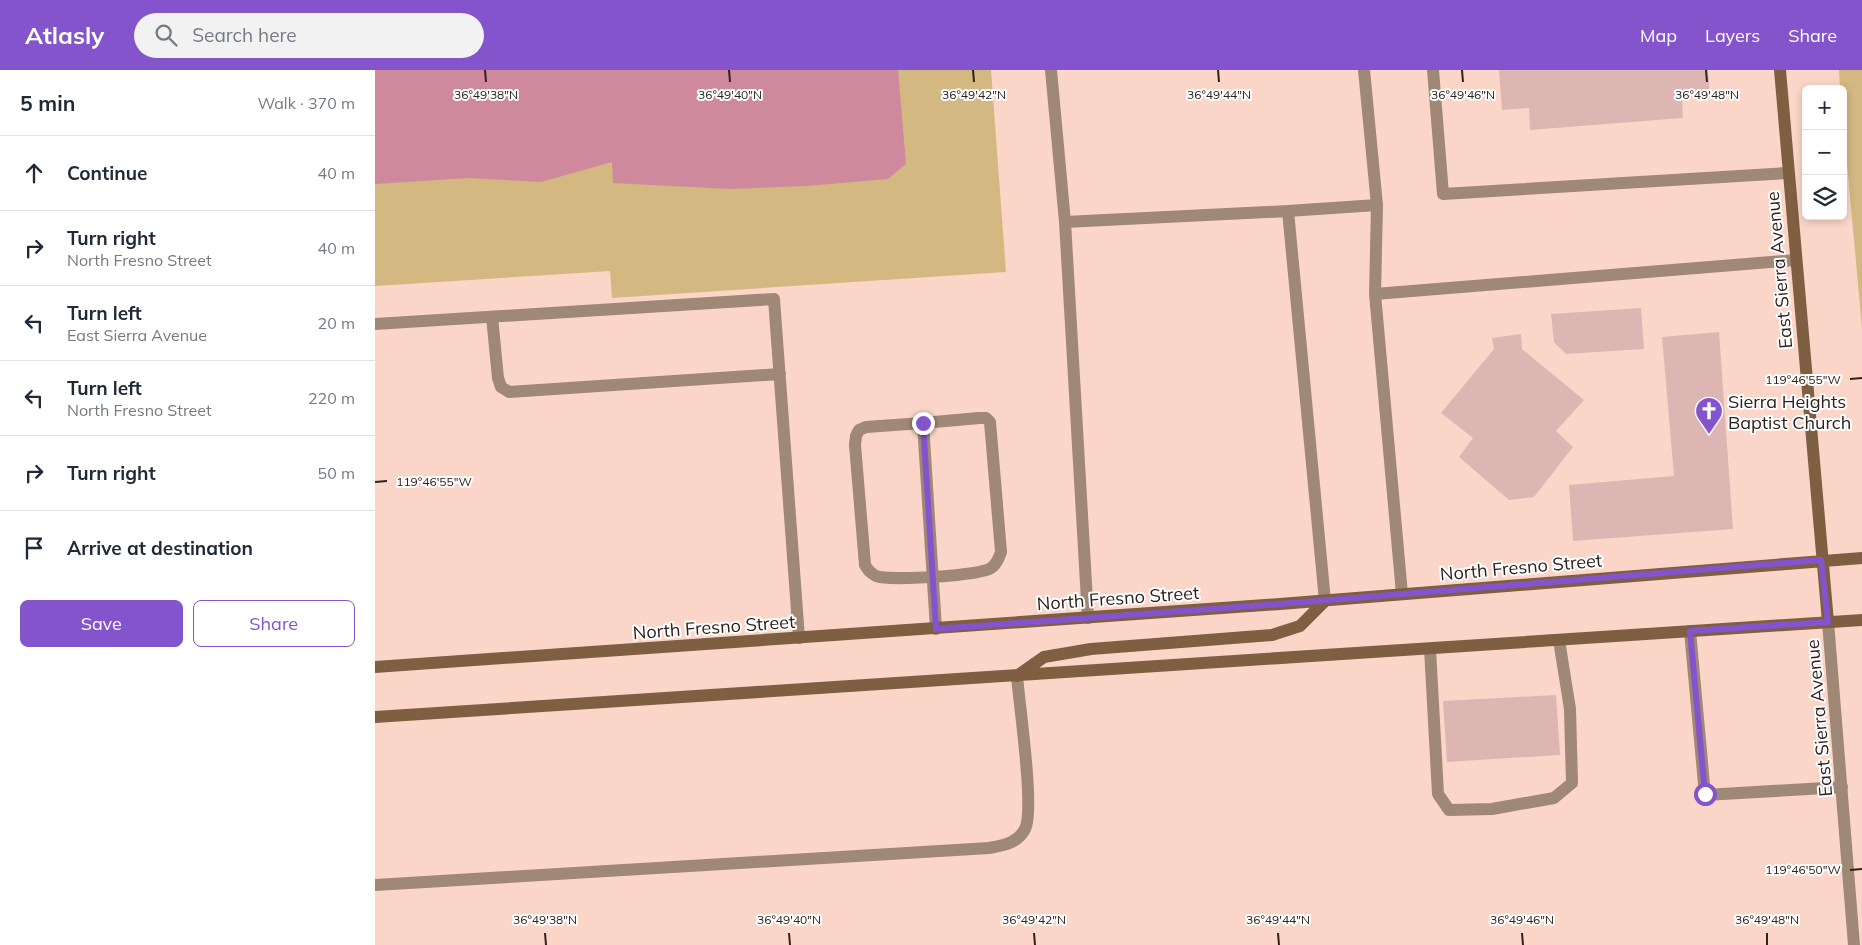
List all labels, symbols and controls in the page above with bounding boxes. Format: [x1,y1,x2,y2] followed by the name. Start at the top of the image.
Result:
[134,13,484,58] search box
[25,20,104,50] text: Atlasly
[152,21,180,49] icon: search
[192,23,297,47] text: Search here
[1640,24,1677,47] text: Map
[1705,24,1760,47] text: Layers
[1788,24,1837,47] text: Share
[1802,85,1847,220] map controls
[1802,85,1847,130] button: +
[454,87,518,102] text: 36°49'38"N
[698,87,762,102] text: 36°49'40"N
[942,87,1006,102] text: 36°49'42"N
[1187,87,1251,102] text: 36°49'44"N
[1431,87,1495,102] text: 36°49'46"N
[1675,87,1739,102] text: 36°49'48"N
[20,90,75,116] text: 5 min
[257,93,355,113] text: Walk · 370 m
[1802,130,1847,175] button: −
[20,159,48,187] icon: ahead
[67,161,147,185] text: Continue
[318,163,355,183] text: 40 m
[1802,175,1847,220] button: layers
[1761,191,1797,349] street label: East Sierra Avenue
[67,226,156,250] text: Turn right
[20,234,48,262] icon: right
[318,238,355,258] text: 40 m
[67,250,212,270] text: North Fresno Street
[67,301,142,325] text: Turn left
[20,309,48,337] icon: left
[318,313,355,333] text: 20 m
[67,325,207,345] text: East Sierra Avenue
[1765,372,1841,387] text: 119°46'55"W
[67,376,142,400] text: Turn left
[20,384,48,412] icon: left
[308,388,355,408] text: 220 m
[1728,390,1851,434] place label: Sierra Heights Baptist Church
[1694,396,1724,435] church icon: Sierra Heights Baptist Church
[67,400,212,420] text: North Fresno Street
[912,412,935,435] route end
[20,459,48,487] icon: right
[67,461,156,485] text: Turn right
[318,463,355,483] text: 50 m
[396,474,472,489] text: 119°46'55"W
[20,534,48,562] icon: arrive
[67,536,253,560] text: Arrive at destination
[1439,548,1603,586] street label: North Fresno Street
[1036,581,1200,615] street label: North Fresno Street
[20,600,183,647] button: Save
[193,600,355,647] button: Share
[632,610,796,644] street label: North Fresno Street
[1801,639,1837,797] street label: East Sierra Avenue
[1694,783,1717,806] route start
[1765,862,1841,877] text: 119°46'50"W
[513,912,577,927] text: 36°49'38"N
[757,912,821,927] text: 36°49'40"N
[1002,912,1066,927] text: 36°49'42"N
[1246,912,1310,927] text: 36°49'44"N
[1490,912,1554,927] text: 36°49'46"N
[1735,912,1799,927] text: 36°49'48"N

